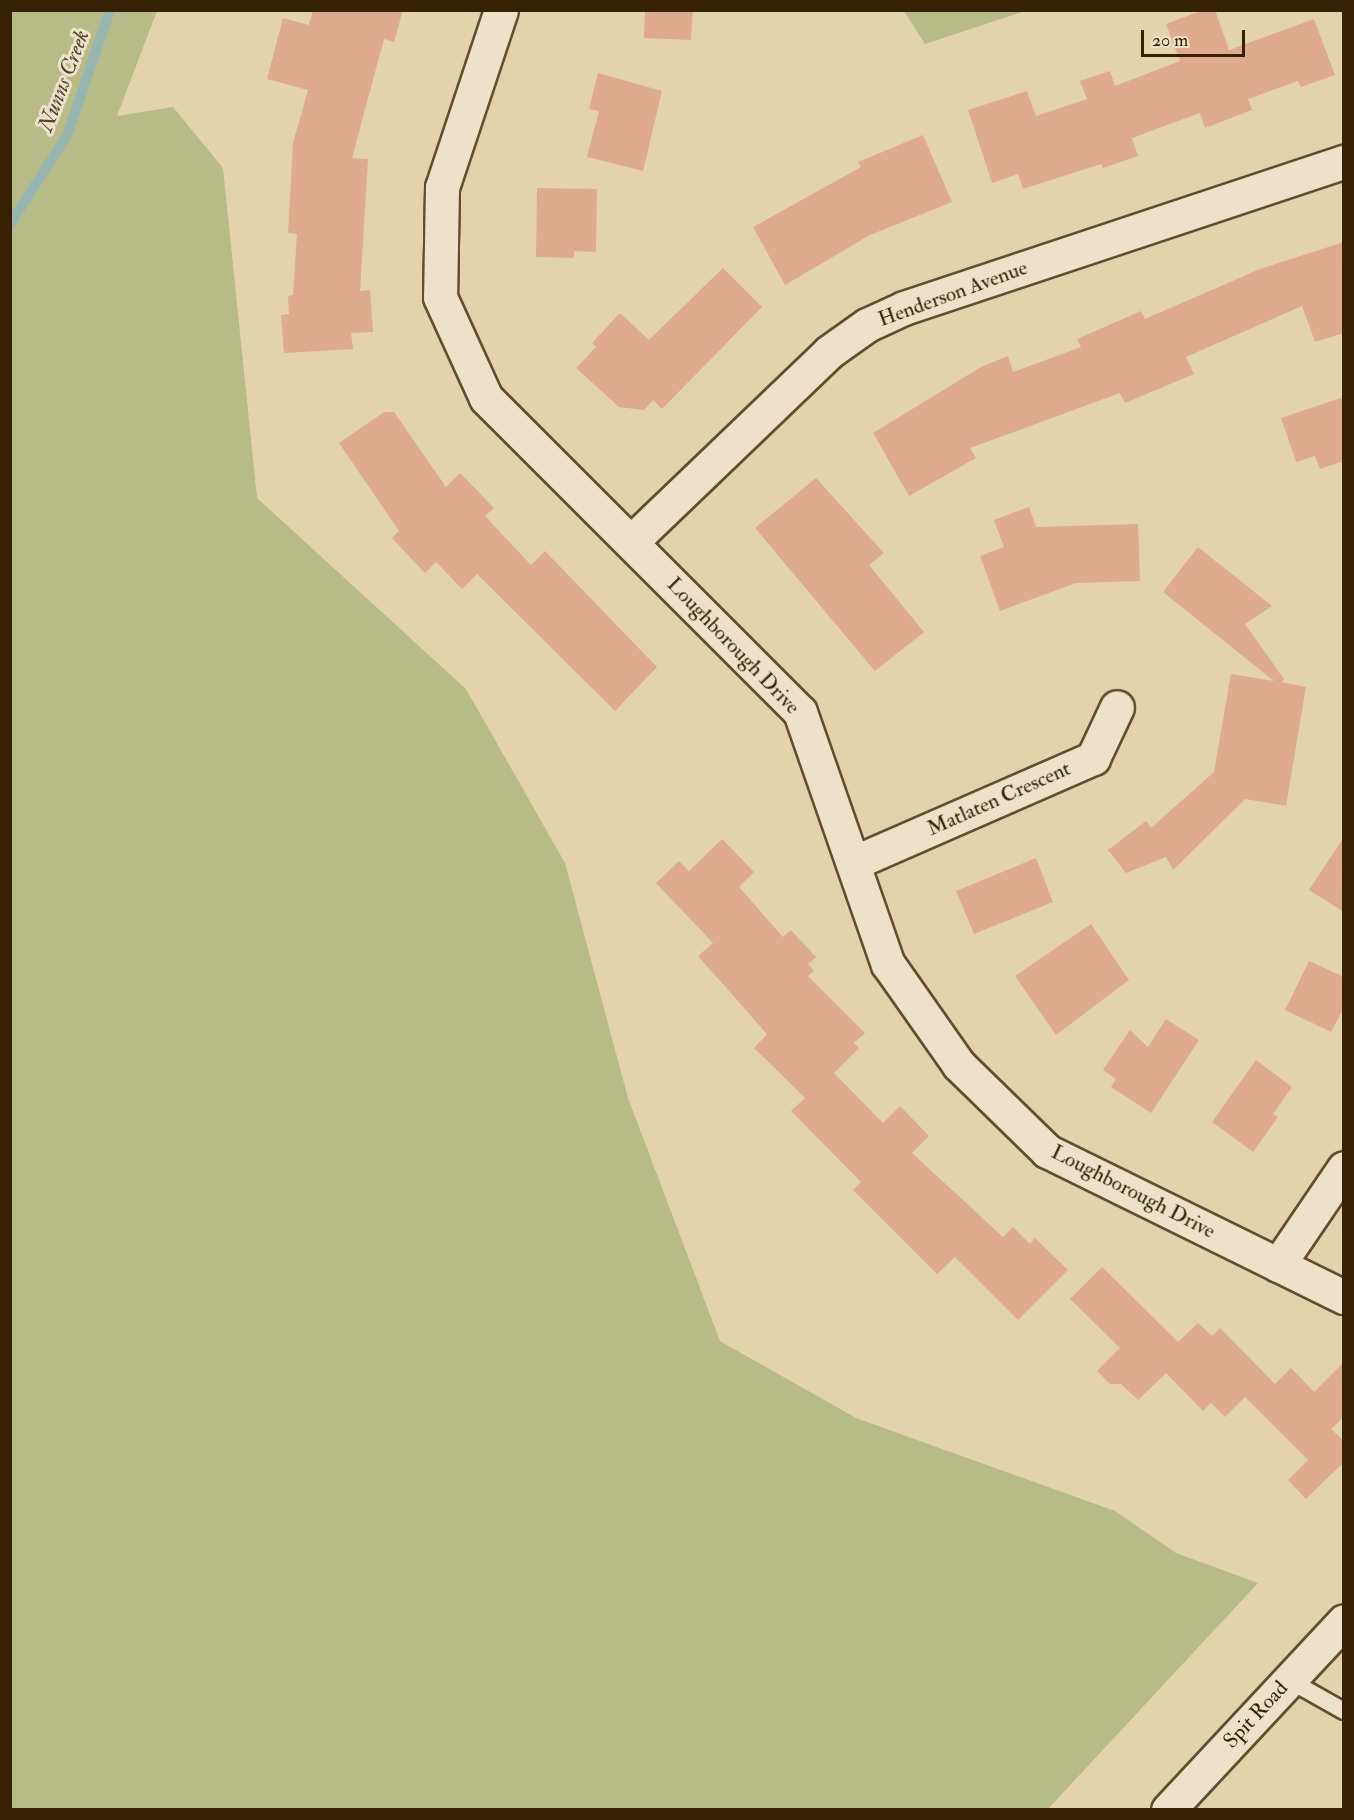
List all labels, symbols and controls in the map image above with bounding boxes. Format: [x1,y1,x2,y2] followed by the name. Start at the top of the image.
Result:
[1144,18,1248,56] scale bar
[33,26,95,136] water label: Nunns Creek
[1152,29,1188,52] text: 20 m
[875,255,1031,333] street label: Henderson Avenue
[661,572,805,720] street label: Loughborough Drive
[923,756,1075,842] street label: Matlaten Crescent
[1047,1140,1219,1244] street label: Loughborough Drive
[1219,1676,1293,1754] street label: Spit Road

